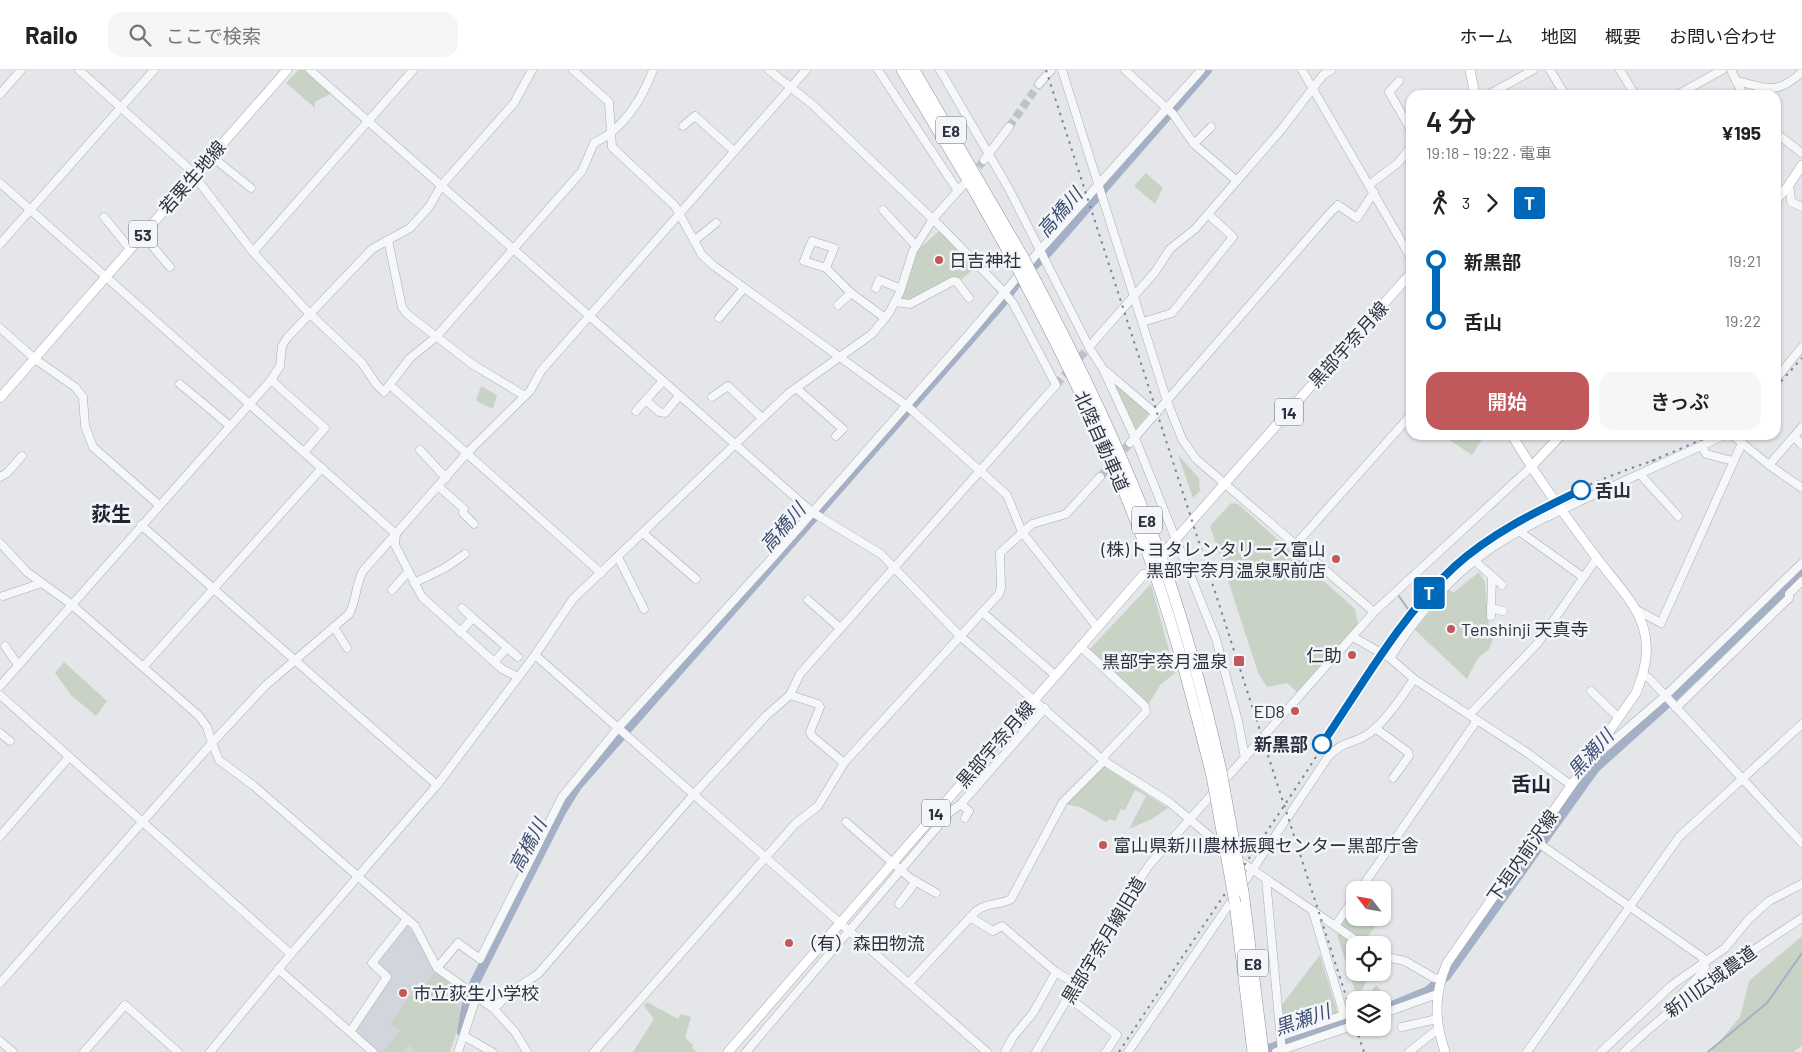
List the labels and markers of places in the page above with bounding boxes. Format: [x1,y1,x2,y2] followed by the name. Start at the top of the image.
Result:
[949,249,1021,271] place label: 日吉神社
[933,254,945,266] marker: 日吉神社
[1595,479,1631,501] place label: 舌山
[1571,480,1591,500] marker: 舌山
[1101,538,1326,581] place label: (株)トヨタレンタリース富山 黒部宇奈月温泉駅前店
[1330,553,1342,565] marker: (株)トヨタレンタリース富山 黒部宇奈月温泉駅前店
[1461,618,1589,640] place label: Tenshinji 天真寺
[1445,623,1457,635] marker: Tenshinji 天真寺
[1306,644,1342,666] place label: 仁助
[1346,649,1358,661] marker: 仁助
[1102,650,1228,672] place label: 黒部宇奈月温泉
[1232,654,1246,668] marker: 黒部宇奈月温泉
[1254,700,1285,722] place label: ED8
[1289,705,1301,717] marker: ED8
[1254,733,1308,755] place label: 新黒部
[1312,734,1332,754] marker: 新黒部
[1113,834,1419,856] place label: 富山県新川農林振興センター黒部庁舎
[1097,839,1109,851] marker: 富山県新川農林振興センター黒部庁舎
[799,932,925,954] place label: （有）森田物流
[783,937,795,949] marker: （有）森田物流
[413,982,539,1004] place label: 市立荻生小学校
[397,987,409,999] marker: 市立荻生小学校

